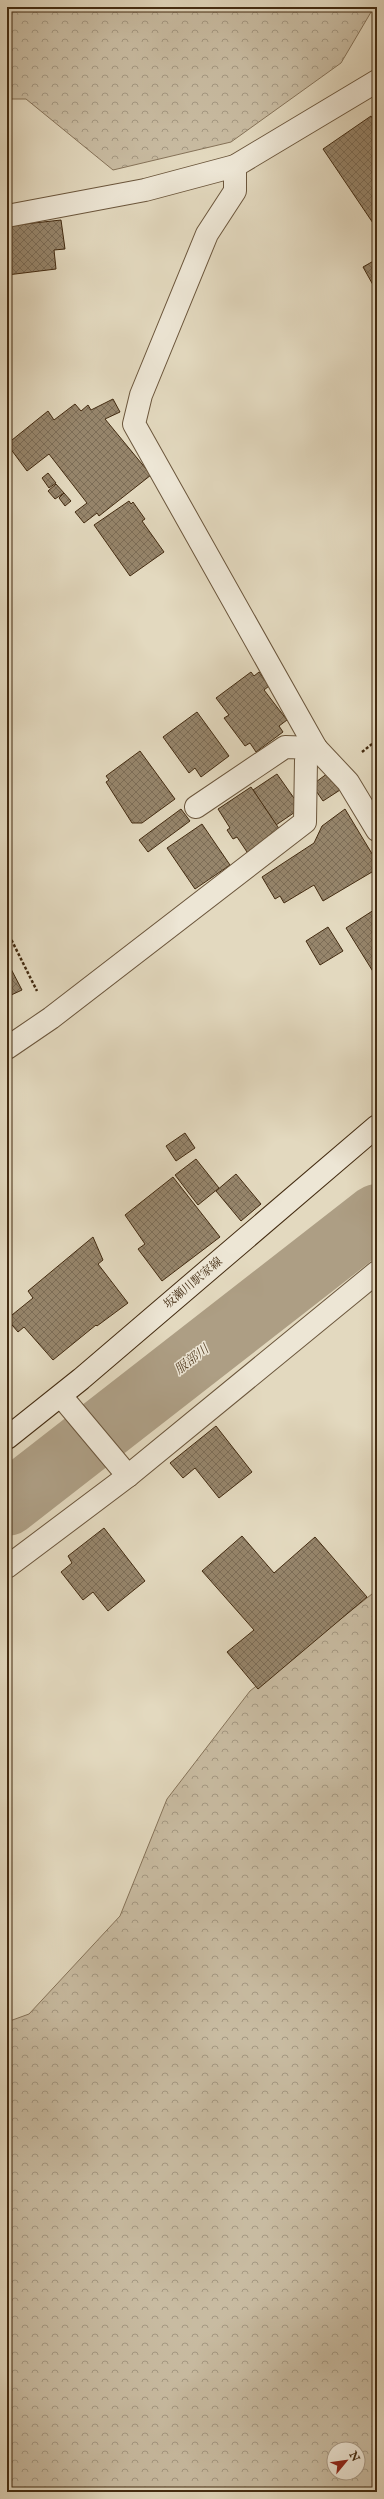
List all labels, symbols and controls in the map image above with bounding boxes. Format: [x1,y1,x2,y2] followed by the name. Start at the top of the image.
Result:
[161,1254,225,1312] street label: 坂瀬川駅家線
[171,1340,214,1379] water label: 服部川
[326,2441,366,2481] north arrow
[345,2448,363,2465] text: N

